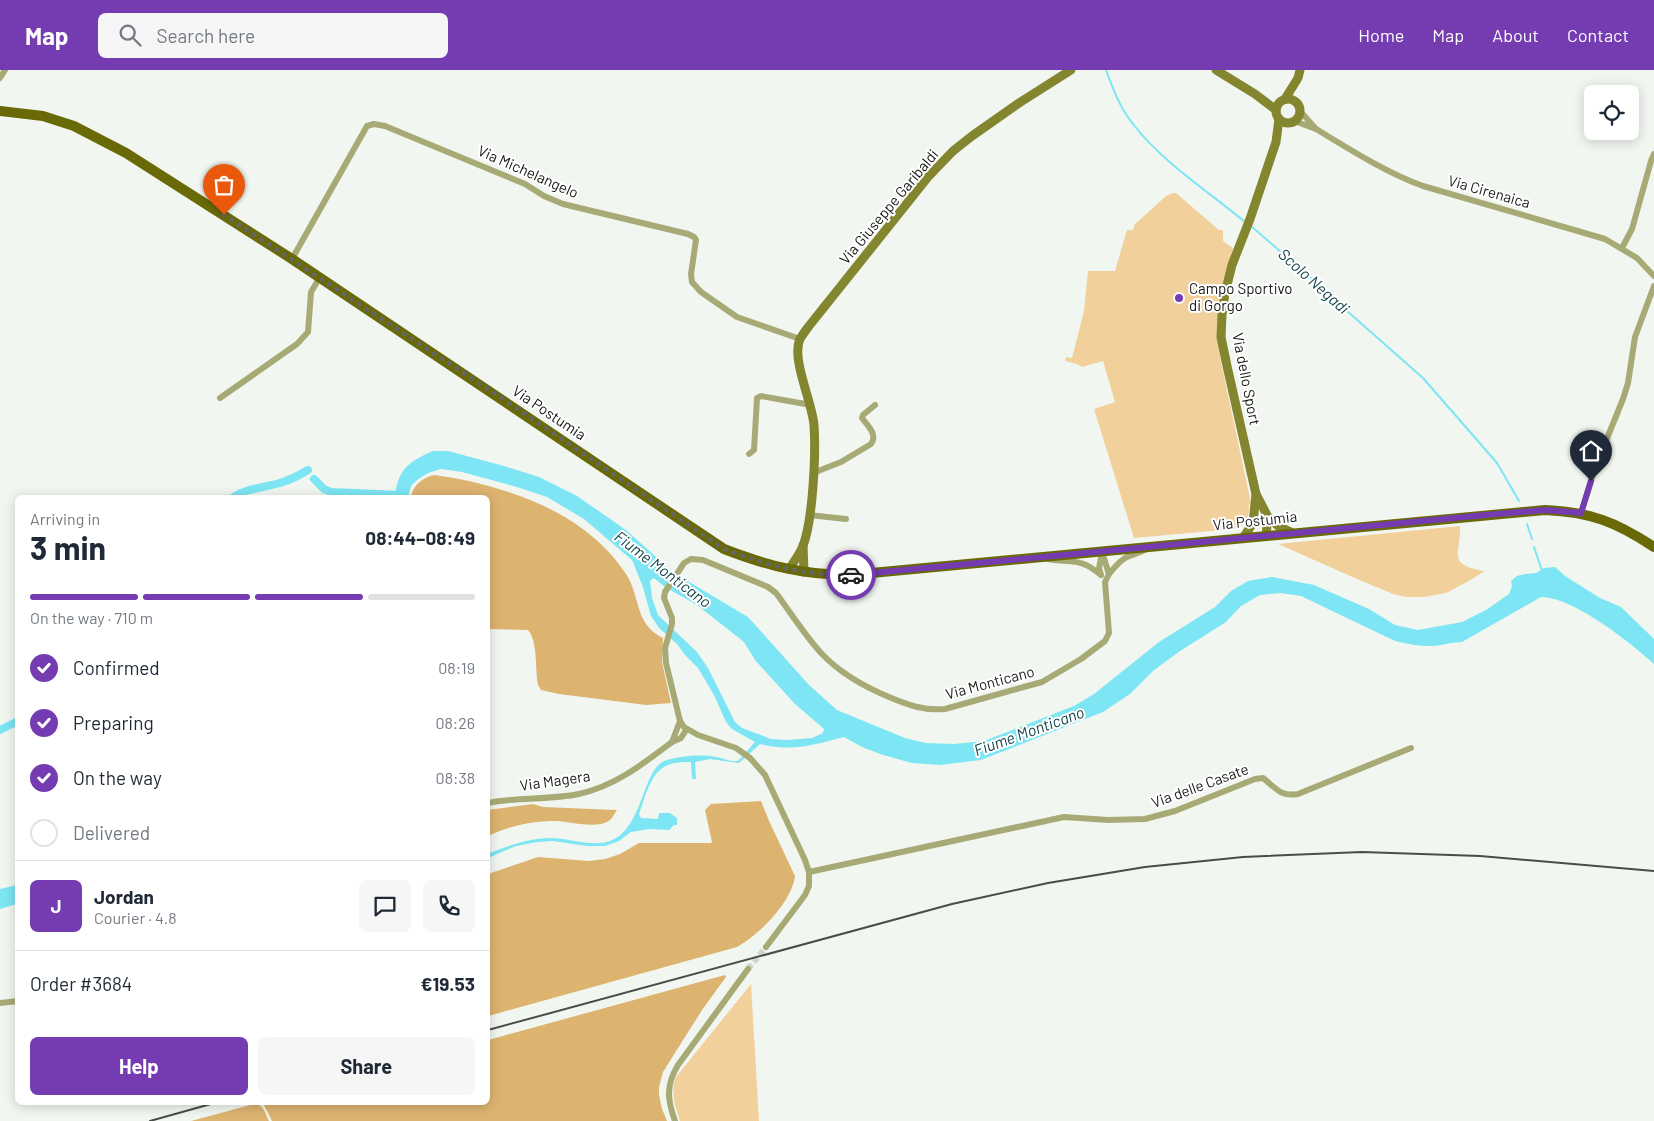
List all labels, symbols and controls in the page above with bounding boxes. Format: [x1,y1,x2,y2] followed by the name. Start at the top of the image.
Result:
[98,13,448,58] search box
[25,21,68,50] text: Map
[116,21,144,49] icon: search
[156,24,255,47] text: Search here
[1358,24,1404,46] text: Home
[1432,24,1464,46] text: Map
[1492,24,1539,46] text: About
[1567,24,1629,46] text: Contact
[1584,85,1639,140] map controls
[1584,85,1639,140] button: locate
[475,141,582,201] street label: Via Michelangelo
[835,145,942,267] street label: Via Giuseppe Garibaldi
[203,164,245,215] pin
[210,171,238,199] icon: bag
[1446,171,1532,211] street label: Via Cirenaica
[1275,244,1354,317] water label: Scolo Negadi
[1189,279,1293,314] place label: Campo Sportivo di Gorgo
[1173,292,1185,304] marker: Campo Sportivo di Gorgo
[1229,331,1265,427] street label: Via dello Sport
[509,381,590,443] street label: Via Postumia
[1570,430,1612,481] pin
[1577,437,1605,465] icon: home
[1212,507,1298,533] street label: Via Postumia
[30,509,100,528] text: Arriving in
[365,526,475,549] text: 08:44–08:49
[611,526,715,611] water label: Fiume Monticano
[30,528,106,566] text: 3 min
[826,550,876,600] courier
[837,561,865,589] icon: car
[30,608,153,627] text: On the way · 710 m
[30,654,58,682] icon: check
[73,656,160,679] text: Confirmed
[438,658,475,677] text: 08:19
[943,662,1036,703] street label: Via Monticano
[971,702,1087,759] water label: Fiume Monticano
[30,709,58,737] icon: check
[73,711,154,734] text: Preparing
[435,713,475,732] text: 08:26
[1149,759,1251,811] street label: Via delle Casate
[30,764,58,792] icon: check
[73,766,162,789] text: On the way
[519,766,591,794] street label: Via Magera
[436,768,475,787] text: 08:38
[73,821,150,844] text: Delivered
[359,880,411,932] button: chat
[423,880,475,932] button: phone
[94,885,154,908] text: Jordan
[50,894,62,917] text: J
[94,908,177,927] text: Courier · 4.8
[30,972,132,995] text: Order #3684
[421,972,475,995] text: €19.53
[30,1037,248,1095] button: Help
[258,1037,475,1095] button: Share

